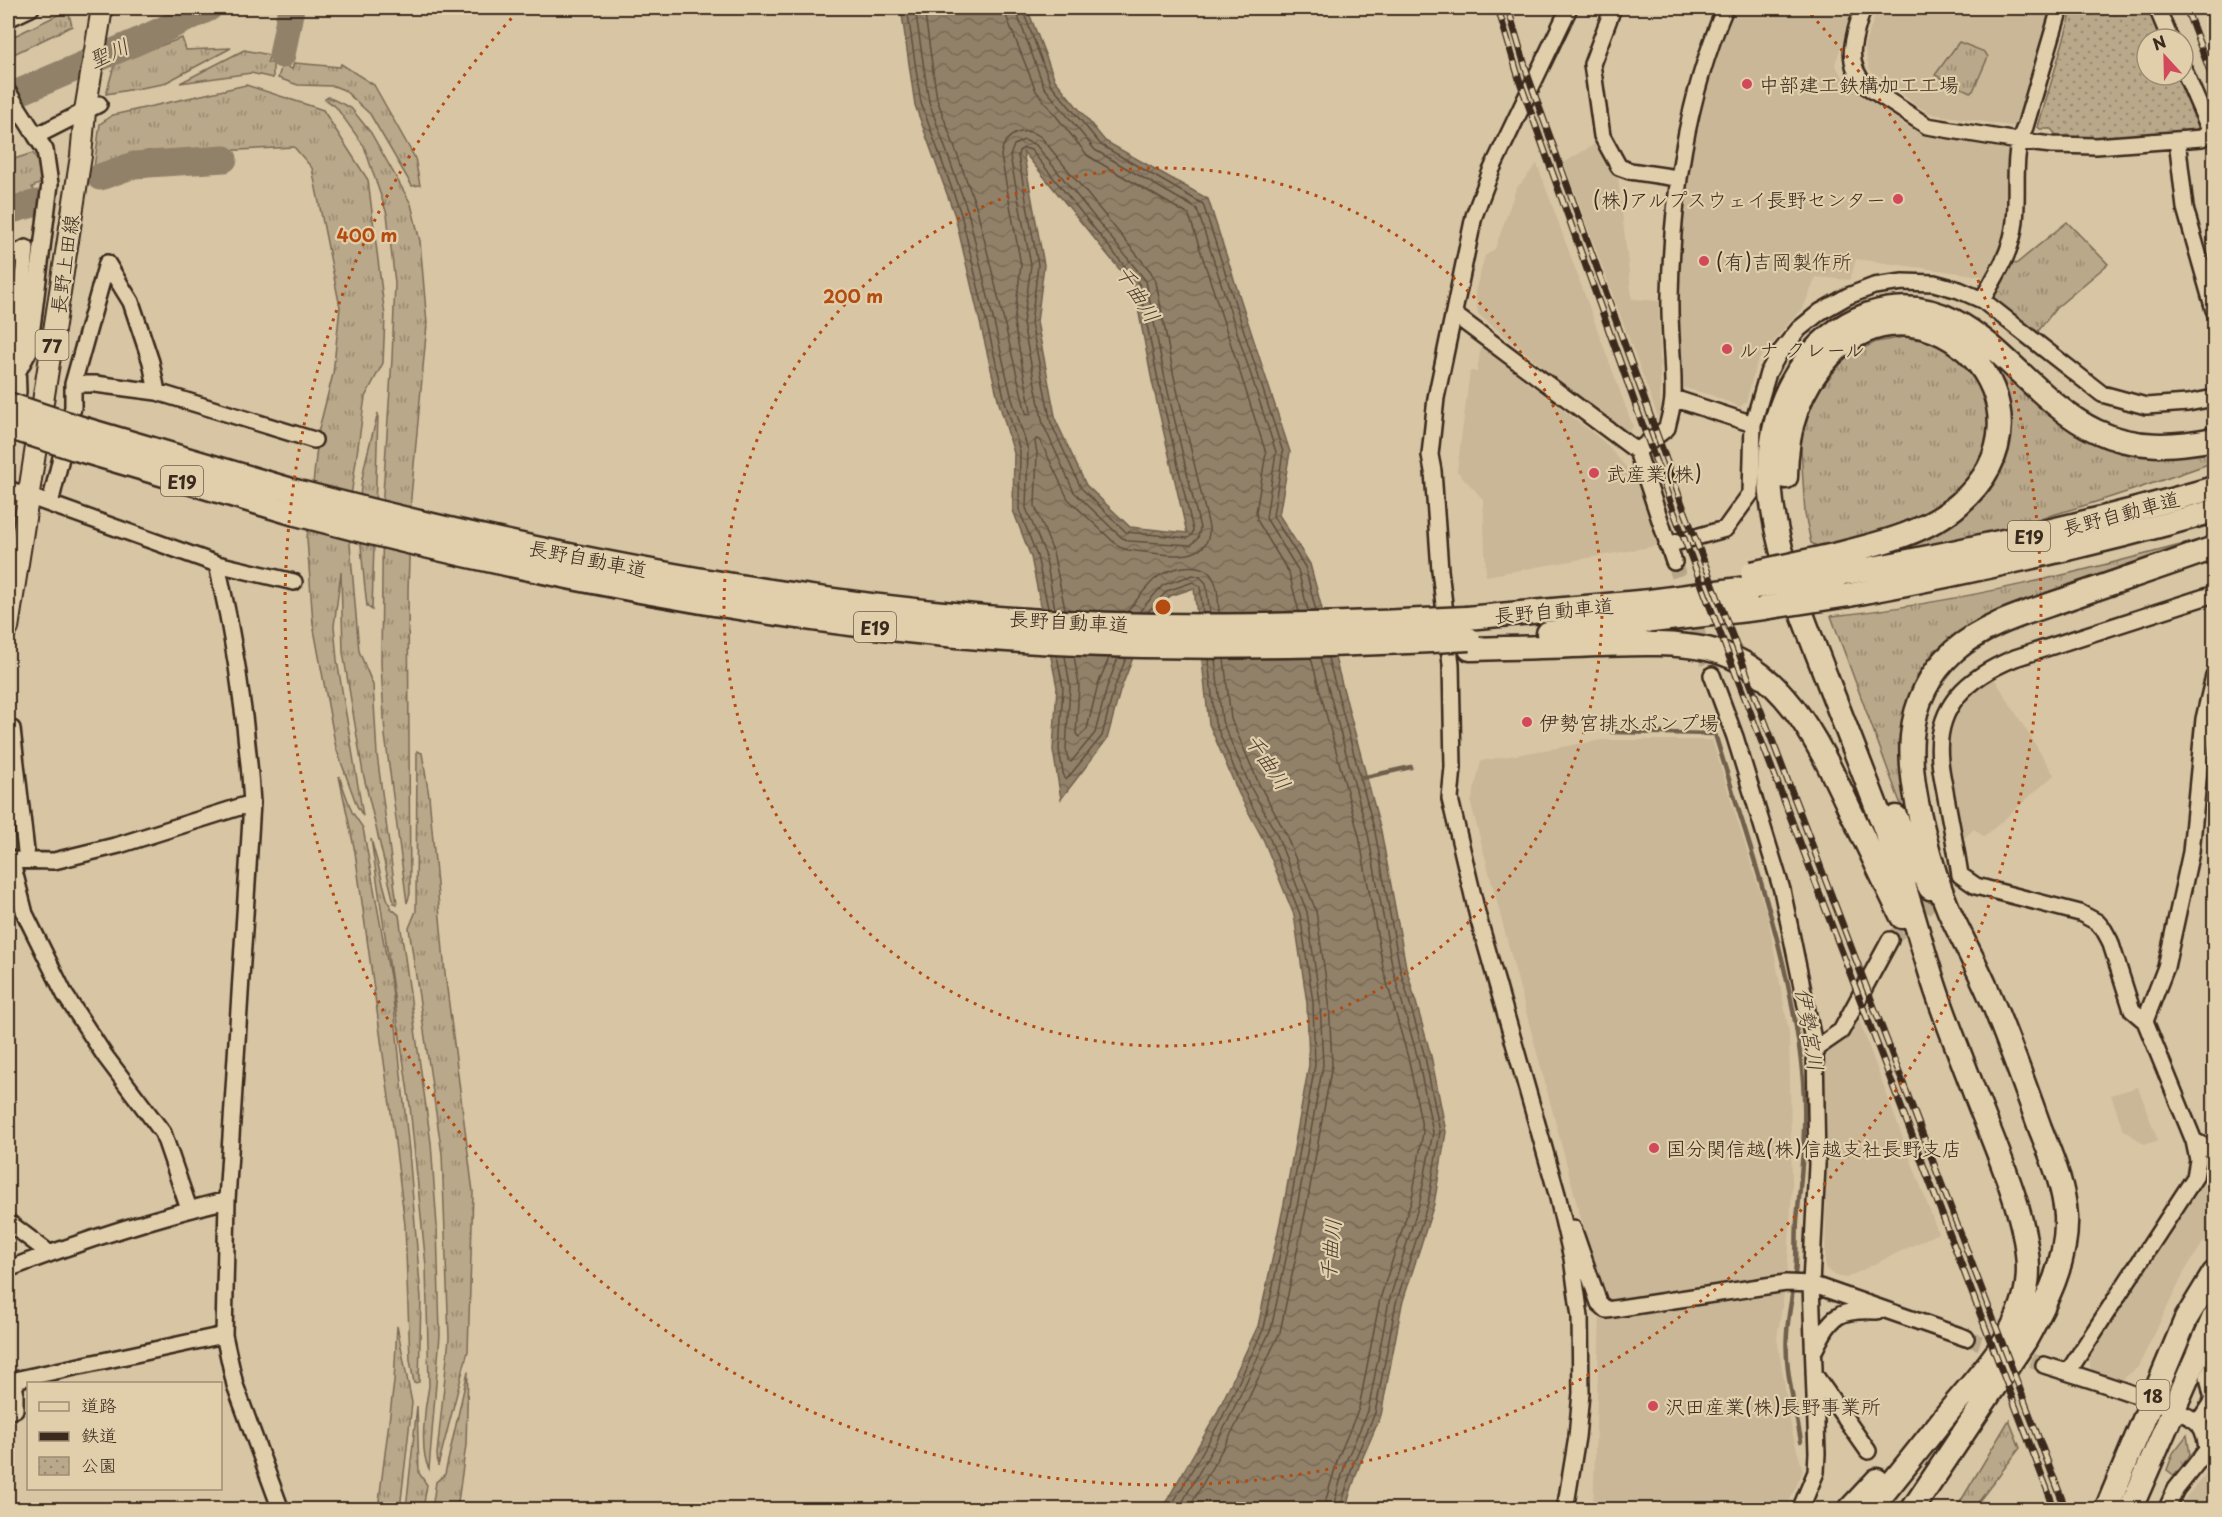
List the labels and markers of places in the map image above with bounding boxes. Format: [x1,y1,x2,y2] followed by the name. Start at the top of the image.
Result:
[1759,69,1959,99] place label: 中部建工鉄構加工工場
[1740,77,1754,91] marker: 中部建工鉄構加工工場
[1593,184,1886,214] place label: (株)アルプスウェイ長野センター
[1891,192,1905,206] marker: (株)アルプスウェイ長野センター
[1716,246,1852,276] place label: (有)吉岡製作所
[1697,254,1711,268] marker: (有)吉岡製作所
[1739,334,1865,364] place label: ルナ クレール
[1720,342,1734,356] marker: ルナ クレール
[1606,458,1702,488] place label: 武産業(株)
[1587,466,1601,480] marker: 武産業(株)
[1153,597,1173,617] centre of rings
[1539,707,1719,737] place label: 伊勢宮排水ポンプ場
[1520,715,1534,729] marker: 伊勢宮排水ポンプ場
[1666,1133,1962,1163] place label: 国分関信越(株)信越支社長野支店
[1647,1141,1661,1155] marker: 国分関信越(株)信越支社長野支店
[1665,1391,1881,1421] place label: 沢田産業(株)長野事業所
[1646,1399,1660,1413] marker: 沢田産業(株)長野事業所

